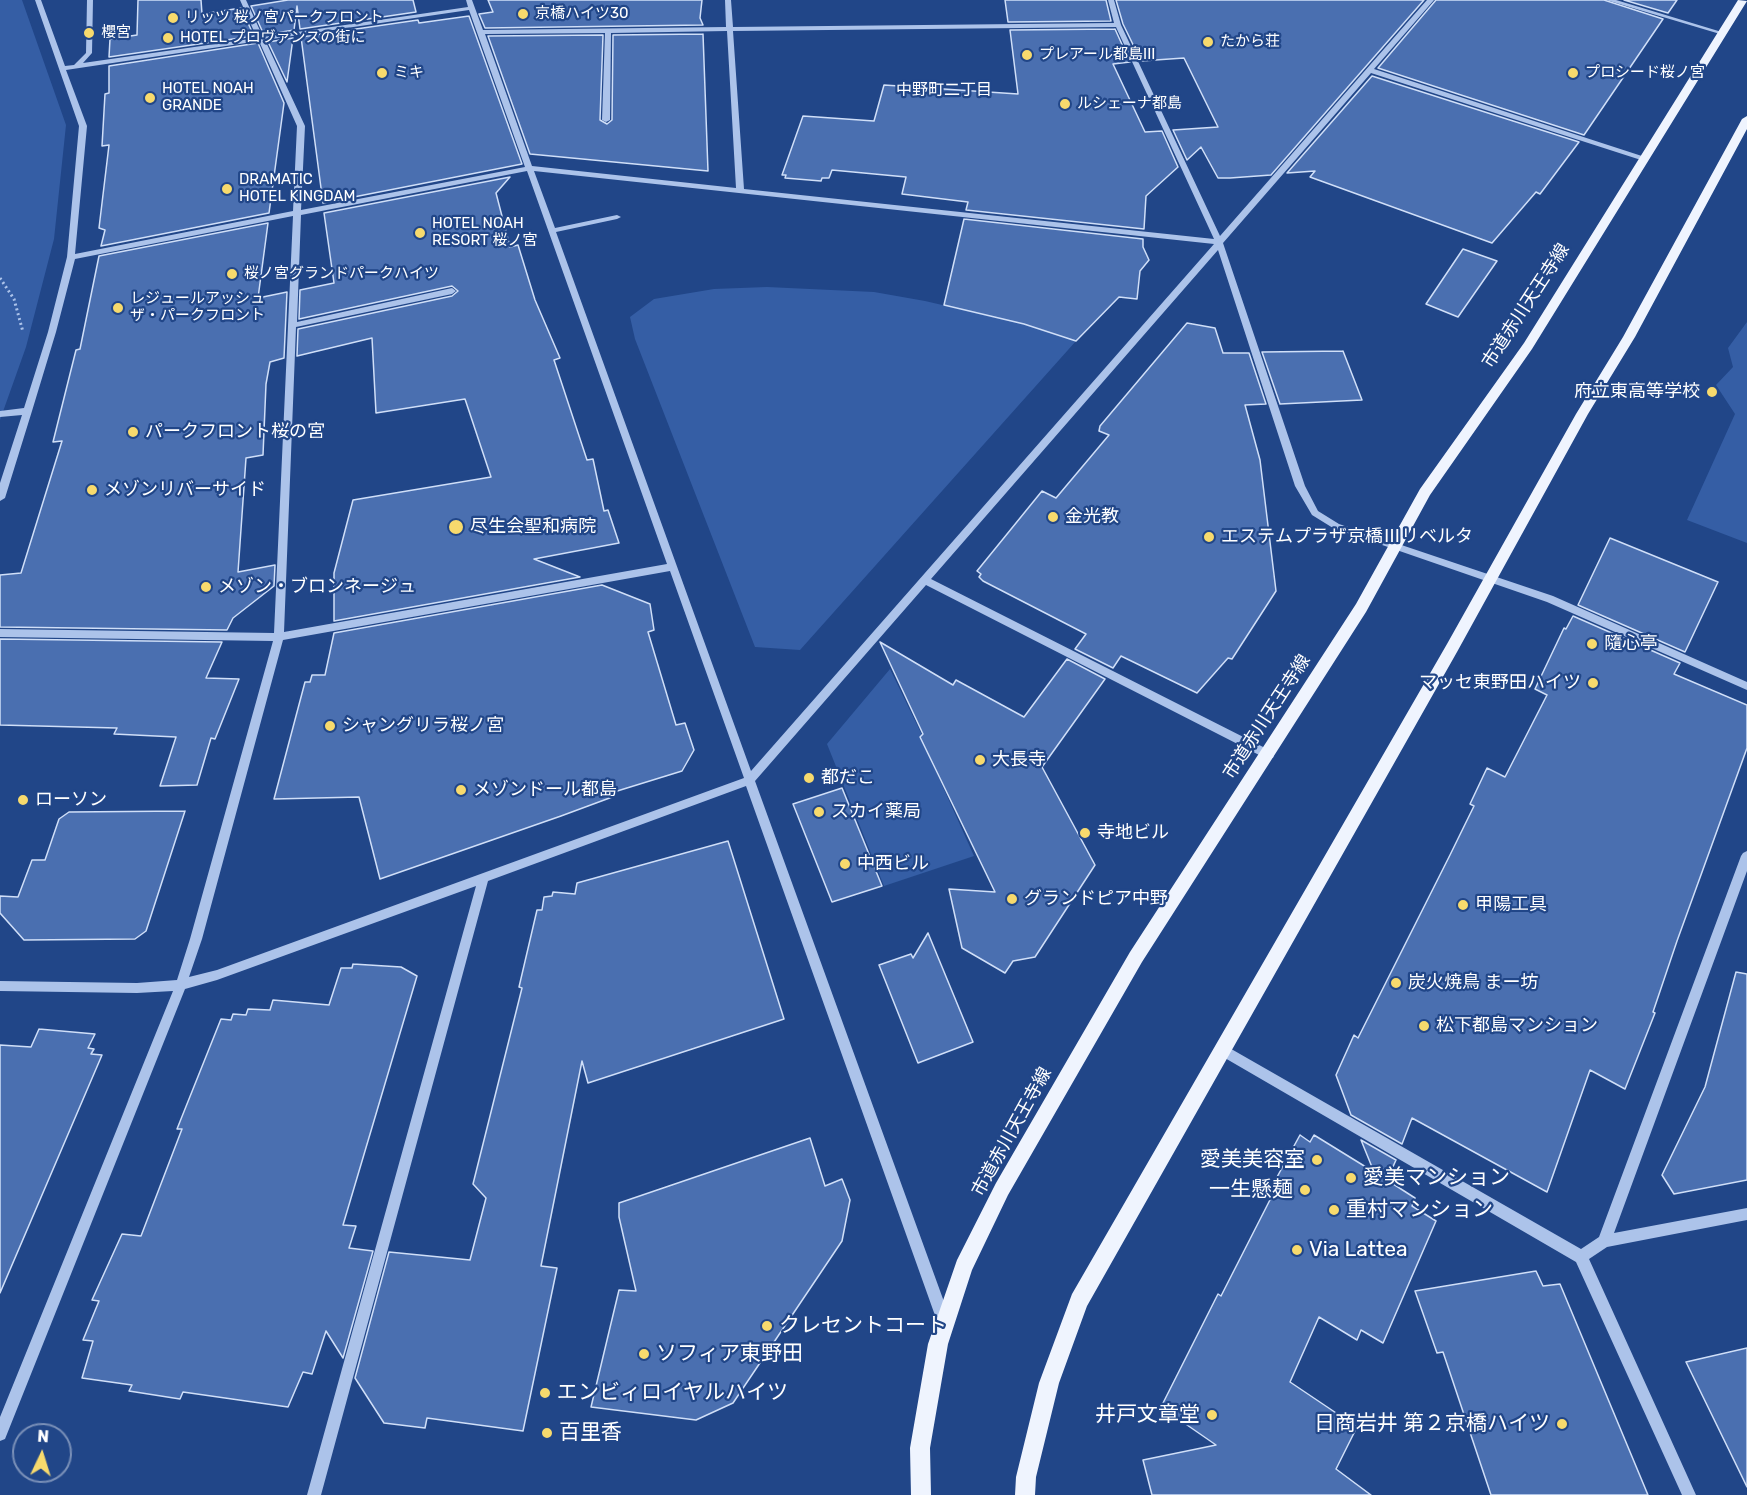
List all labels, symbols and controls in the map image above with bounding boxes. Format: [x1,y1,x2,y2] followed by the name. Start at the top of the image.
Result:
[535,5,629,23] place label: 京橋ハイツ30
[516,7,530,21] marker: 京橋ハイツ30
[185,9,384,27] place label: リッツ 桜ノ宮パークフロント
[166,11,180,25] marker: リッツ 桜ノ宮パークフロント
[101,24,131,42] place label: 櫻宮
[82,26,96,40] marker: 櫻宮
[180,29,366,47] place label: HOTEL プロヴァンスの街に
[161,31,175,45] marker: HOTEL プロヴァンスの街に
[1220,33,1280,51] place label: たから荘
[1201,35,1215,49] marker: たから荘
[1039,46,1155,64] place label: プレアール都島III
[1020,48,1034,62] marker: プレアール都島III
[394,64,424,82] place label: ミキ
[1585,64,1705,82] place label: プロシード桜ノ宮
[375,66,389,80] marker: ミキ
[1566,66,1580,80] marker: プロシード桜ノ宮
[162,80,254,115] place label: HOTEL NOAH GRANDE
[896,80,992,100] district label: 中野町二丁目
[143,91,157,105] marker: HOTEL NOAH GRANDE
[1077,95,1182,113] place label: ルシェーナ都島
[1058,97,1072,111] marker: ルシェーナ都島
[239,171,355,206] place label: DRAMATIC HOTEL KINGDAM
[220,182,234,196] marker: DRAMATIC HOTEL KINGDAM
[432,215,537,250] place label: HOTEL NOAH RESORT 桜ノ宮
[413,226,427,240] marker: HOTEL NOAH RESORT 桜ノ宮
[1478,240,1574,372] street label: 市道赤川天王寺線
[244,265,439,283] place label: 桜ノ宮グランドパークハイツ
[225,267,239,281] marker: 桜ノ宮グランドパークハイツ
[130,290,265,325] place label: レジュールアッシュ ザ・パークフロント
[111,301,125,315] marker: レジュールアッシュ ザ・パークフロント
[1574,381,1700,403] place label: 府立東高等学校
[1705,385,1719,399] marker: 府立東高等学校
[145,421,325,443] place label: パークフロント桜の宮
[126,425,140,439] marker: パークフロント桜の宮
[104,479,266,501] place label: メゾンリバーサイド
[85,483,99,497] marker: メゾンリバーサイド
[1065,506,1119,528] place label: 金光教
[1046,510,1060,524] marker: 金光教
[470,516,596,538] place label: 尽生会聖和病院
[447,518,465,536] marker: 尽生会聖和病院
[1221,526,1473,548] place label: エステムプラザ京橋Ⅲリベルタ
[1202,530,1216,544] marker: エステムプラザ京橋Ⅲリベルタ
[218,576,416,598] place label: メゾン・ブロンネージュ
[199,580,213,594] marker: メゾン・ブロンネージュ
[1604,633,1658,655] place label: 隨心亭
[1585,637,1599,651] marker: 隨心亭
[1219,651,1315,783] street label: 市道赤川天王寺線
[1419,672,1581,694] place label: マッセ東野田ハイツ
[1586,676,1600,690] marker: マッセ東野田ハイツ
[342,715,504,737] place label: シャングリラ桜ノ宮
[323,719,337,733] marker: シャングリラ桜ノ宮
[992,749,1046,771] place label: 大長寺
[973,753,987,767] marker: 大長寺
[821,767,875,789] place label: 都だこ
[802,771,816,785] marker: 都だこ
[473,779,617,801] place label: メゾンドール都島
[454,783,468,797] marker: メゾンドール都島
[35,789,107,811] place label: ローソン
[16,793,30,807] marker: ローソン
[831,801,921,823] place label: スカイ薬局
[812,805,826,819] marker: スカイ薬局
[1097,822,1169,844] place label: 寺地ビル
[1078,826,1092,840] marker: 寺地ビル
[857,853,929,875] place label: 中西ビル
[838,857,852,871] marker: 中西ビル
[1024,888,1168,910] place label: グランドピア中野
[1005,892,1019,906] marker: グランドピア中野
[1475,894,1547,916] place label: 甲陽工具
[1456,898,1470,912] marker: 甲陽工具
[1408,972,1538,994] place label: 炭火焼鳥 まー坊
[1389,976,1403,990] marker: 炭火焼鳥 まー坊
[1436,1015,1598,1037] place label: 松下都島マンション
[1417,1019,1431,1033] marker: 松下都島マンション
[968,1064,1056,1200] street label: 市道赤川天王寺線
[1200,1147,1305,1173] place label: 愛美美容室
[1310,1153,1324,1167] marker: 愛美美容室
[1363,1165,1510,1191] place label: 愛美マンション
[1344,1171,1358,1185] marker: 愛美マンション
[1209,1177,1293,1203] place label: 一生懸麺
[1298,1183,1312,1197] marker: 一生懸麺
[1346,1197,1493,1223] place label: 重村マンション
[1327,1203,1341,1217] marker: 重村マンション
[1309,1237,1408,1263] place label: Via Lattea
[1290,1243,1304,1257] marker: Via Lattea
[779,1313,947,1339] place label: クレセントコート
[760,1319,774,1333] marker: クレセントコート
[656,1341,803,1367] place label: ソフィア東野田
[637,1347,651,1361] marker: ソフィア東野田
[557,1380,788,1406] place label: エンビィロイヤルハイツ
[538,1386,552,1400] marker: エンビィロイヤルハイツ
[1095,1402,1200,1428] place label: 井戸文章堂
[1205,1408,1219,1422] marker: 井戸文章堂
[1314,1411,1550,1437] place label: 日商岩井 第２京橋ハイツ
[1555,1417,1569,1431] marker: 日商岩井 第２京橋ハイツ
[559,1420,622,1446] place label: 百里香
[12,1423,72,1483] north arrow
[540,1426,554,1440] marker: 百里香
[37,1427,50,1446] text: N

